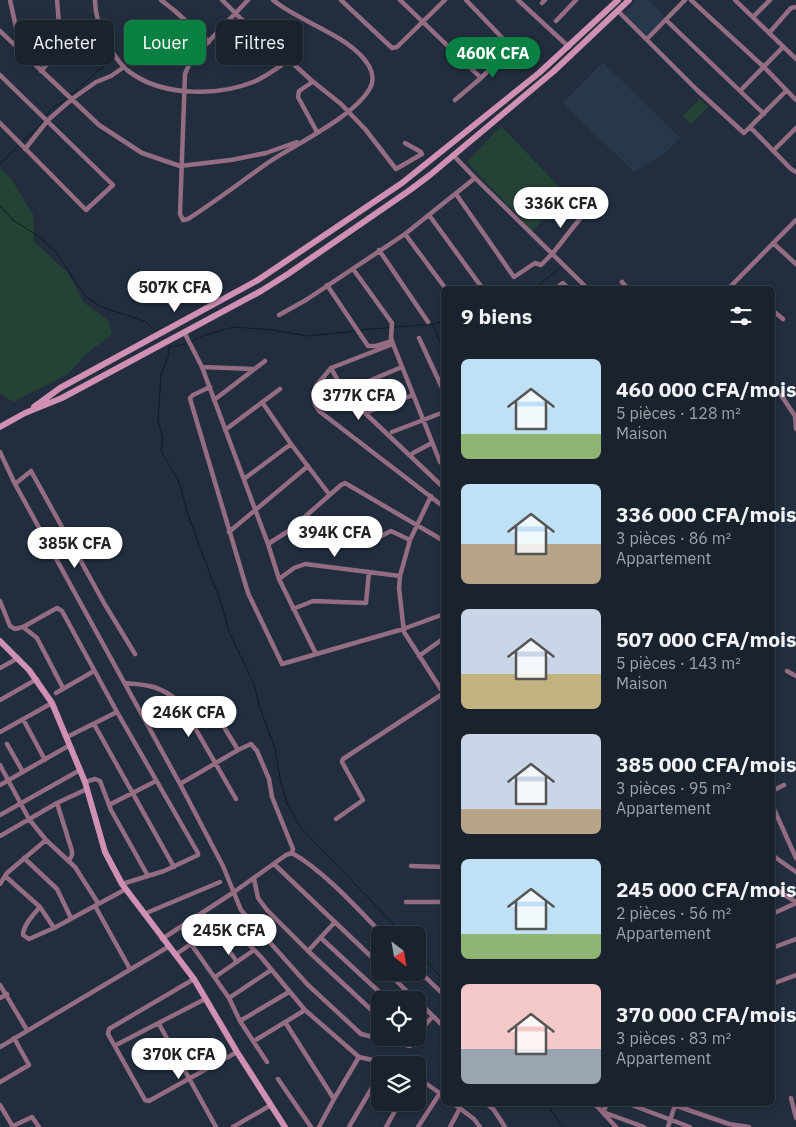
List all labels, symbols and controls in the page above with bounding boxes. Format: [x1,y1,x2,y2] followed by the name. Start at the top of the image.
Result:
[15,20,114,65] chip: Acheter
[124,20,206,65] chip: Louer
[216,20,303,65] chip: Filtres
[441,36,545,79] pin: 460K CFA
[456,43,530,63] text: 460K CFA
[509,186,613,229] pin: 336K CFA
[524,193,598,213] text: 336K CFA
[123,270,227,313] pin: 507K CFA
[138,277,212,297] text: 507K CFA
[461,302,532,330] text: 9 biens
[727,302,755,330] icon: filters
[616,375,796,403] text: 460 000 CFA/mois
[307,378,411,421] pin: 377K CFA
[501,379,561,439] icon: home
[322,385,396,405] text: 377K CFA
[616,403,741,423] text: 5 pièces · 128 m²
[616,423,667,443] text: Maison
[616,500,796,528] text: 336 000 CFA/mois
[501,504,561,564] icon: home
[283,516,387,558] pin: 394K CFA
[298,522,372,542] text: 394K CFA
[23,526,127,569] pin: 385K CFA
[616,528,731,548] text: 3 pièces · 86 m²
[38,533,112,553] text: 385K CFA
[616,548,711,568] text: Appartement
[616,625,796,653] text: 507 000 CFA/mois
[501,629,561,689] icon: home
[616,653,741,673] text: 5 pièces · 143 m²
[616,673,667,693] text: Maison
[137,696,241,738] pin: 246K CFA
[152,702,226,722] text: 246K CFA
[616,750,796,778] text: 385 000 CFA/mois
[501,754,561,814] icon: home
[616,778,731,798] text: 3 pièces · 95 m²
[616,798,711,818] text: Appartement
[616,875,796,903] text: 245 000 CFA/mois
[501,879,561,939] icon: home
[616,903,731,923] text: 2 pièces · 56 m²
[177,914,281,956] pin: 245K CFA
[192,920,266,940] text: 245K CFA
[616,923,711,943] text: Appartement
[371,926,426,981] north arrow
[371,926,426,1111] map controls
[371,991,426,1046] button: locate
[616,1000,796,1028] text: 370 000 CFA/mois
[501,1004,561,1064] icon: home
[616,1028,731,1048] text: 3 pièces · 83 m²
[127,1038,231,1080] pin: 370K CFA
[142,1044,216,1064] text: 370K CFA
[616,1048,711,1068] text: Appartement
[371,1056,426,1111] button: layers

